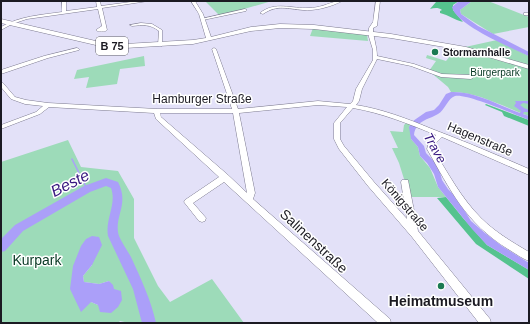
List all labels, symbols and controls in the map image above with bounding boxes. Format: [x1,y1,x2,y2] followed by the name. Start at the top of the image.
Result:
[96,37,128,55] road number: B 75
[430,47,440,57] marker: Stormarnhalle
[443,47,511,58] place label: Stormarnhalle
[470,67,521,78] park label: Bürgerpark
[152,92,252,106] street label: Hamburger Straße
[445,119,515,159] street label: Hagenstraße
[421,130,449,166] water label: Trave
[48,166,92,200] water label: Beste
[378,176,432,234] street label: Königstraße
[277,206,351,276] street label: Salinenstraße
[12,252,63,268] park label: Kurpark
[436,281,446,291] marker: Heimatmuseum
[389,293,493,309] place label: Heimatmuseum

